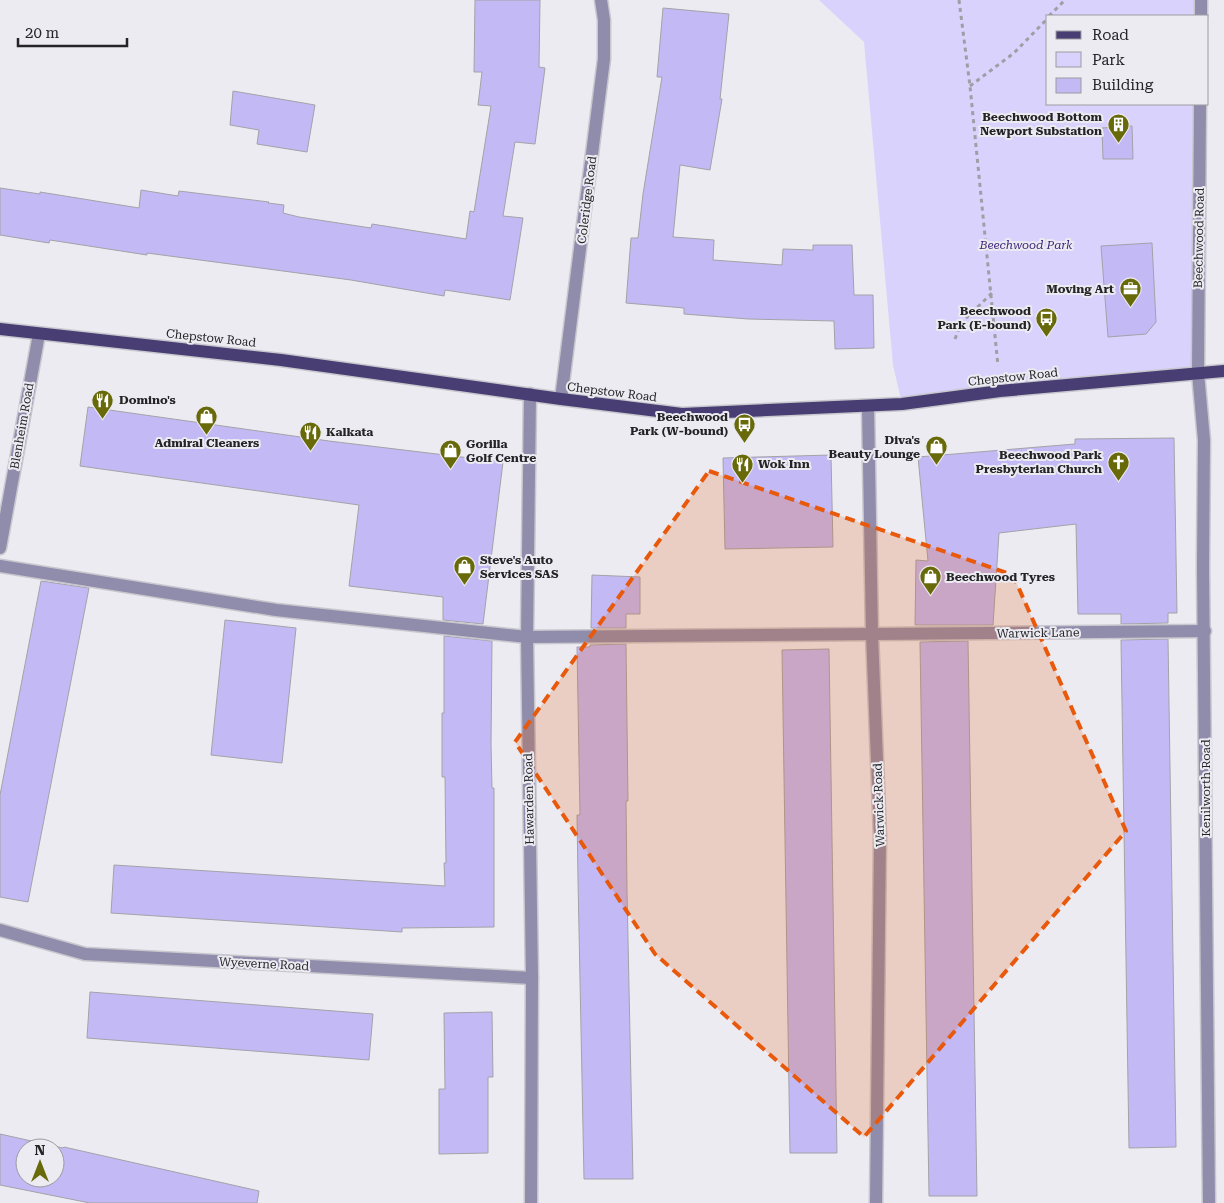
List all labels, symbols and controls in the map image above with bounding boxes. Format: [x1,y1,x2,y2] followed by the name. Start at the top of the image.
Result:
[18,15,126,47] scale bar
[1046,15,1209,105] legend
[25,24,60,42] text: 20 m
[1092,26,1129,44] text: Road
[1092,51,1126,69] text: Park
[1092,76,1154,94] text: Building
[980,110,1102,138] place label: Beechwood Bottom Newport Substation
[1106,112,1130,143] building icon: Beechwood Bottom Newport Substation
[575,155,599,245] street label: Coleridge Road
[1191,187,1207,288] street label: Beechwood Road
[978,238,1073,252] park label: Beechwood Park
[1118,277,1142,308] office icon: Moving Art
[1046,282,1114,296] place label: Moving Art
[938,304,1031,332] place label: Beechwood Park (E-bound)
[1035,306,1059,337] bus stop icon: Beechwood Park (E-bound)
[165,326,257,350] street label: Chepstow Road
[967,365,1059,389] street label: Chepstow Road
[566,380,658,404] street label: Chepstow Road
[8,381,37,470] street label: Blenheim Road
[91,388,115,419] restaurant icon: Domino's
[119,393,176,407] place label: Domino's
[195,404,219,435] shop icon: Admiral Cleaners
[630,410,728,438] place label: Beechwood Park (W-bound)
[732,412,756,443] bus stop icon: Beechwood Park (W-bound)
[298,420,322,451] restaurant icon: Kalkata
[326,425,373,439] place label: Kalkata
[828,433,920,461] place label: Diva's Beauty Lounge
[924,435,948,466] shop icon: Diva's Beauty Lounge
[155,436,259,450] place label: Admiral Cleaners
[466,437,536,465] place label: Gorilla Golf Centre
[438,439,462,470] shop icon: Gorilla Golf Centre
[976,448,1103,476] place label: Beechwood Park Presbyterian Church
[1106,450,1130,481] church icon: Beechwood Park Presbyterian Church
[730,452,754,483] restaurant icon: Wok Inn
[758,457,810,471] place label: Wok Inn
[480,553,559,581] place label: Steve's Auto Services SAS
[452,555,476,586] shop icon: Steve's Auto Services SAS
[918,565,942,596] shop icon: Beechwood Tyres
[946,570,1055,584] place label: Beechwood Tyres
[996,625,1080,641] street label: Warwick Lane
[1199,739,1213,837] street label: Kenilworth Road
[521,753,537,845] street label: Hawarden Road
[871,763,887,847] street label: Warwick Road
[219,955,310,973] street label: Wyeverne Road
[15,1138,65,1188] north arrow
[35,1142,46,1158] text: N

